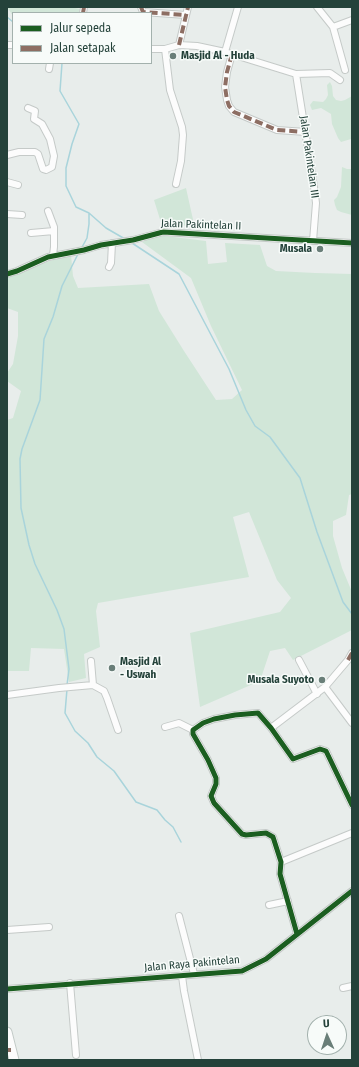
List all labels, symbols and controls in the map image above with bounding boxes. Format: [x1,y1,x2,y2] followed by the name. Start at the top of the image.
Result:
[12,12,152,64] legend
[50,21,111,35] text: Jalur sepeda
[50,41,116,55] text: Jalan setapak
[181,49,255,63] place label: Masjid Al - Huda
[168,51,178,61] marker: Masjid Al - Huda
[297,115,321,199] street label: Jalan Pakintelan III
[161,217,241,233] street label: Jalan Pakintelan II
[280,242,312,256] place label: Musala
[315,244,325,254] marker: Musala
[120,655,161,681] place label: Masjid Al - Uswah
[107,663,117,673] marker: Masjid Al - Uswah
[248,673,314,687] place label: Musala Suyoto
[317,675,327,685] marker: Musala Suyoto
[144,953,240,975] street label: Jalan Raya Pakintelan
[307,1015,347,1055] north arrow
[323,1017,330,1030] text: U

